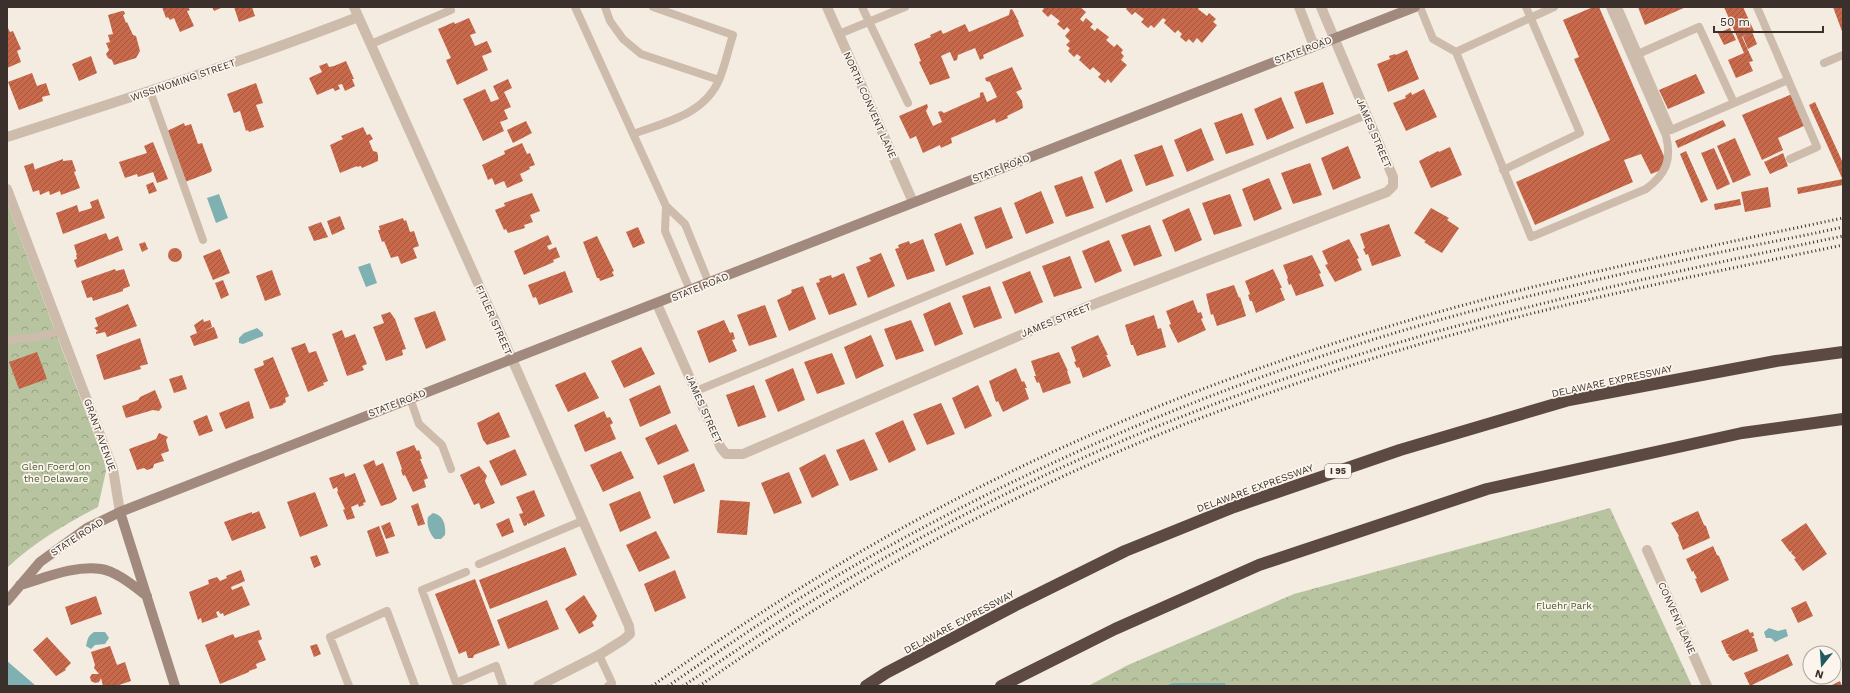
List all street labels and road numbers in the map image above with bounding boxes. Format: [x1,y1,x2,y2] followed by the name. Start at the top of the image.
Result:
[1273,34,1333,66] street label: STATE ROAD
[842,50,898,160] street label: NORTH CONVENT LANE
[129,57,237,103] street label: WISSINOMING STREET
[1354,97,1394,169] street label: JAMES STREET
[971,152,1031,184] street label: STATE ROAD
[670,271,730,303] street label: STATE ROAD
[474,283,514,357] street label: FITLER STREET
[1019,301,1093,339] street label: JAMES STREET
[1551,363,1674,399] street label: DELAWARE EXPRESSWAY
[684,373,724,445] street label: JAMES STREET
[367,387,427,419] street label: STATE ROAD
[82,397,118,473] street label: GRANT AVENUE
[1195,462,1315,514] street label: DELAWARE EXPRESSWAY
[1325,464,1351,478] road number: I 95
[49,516,105,558] street label: STATE ROAD
[1656,580,1698,656] street label: CONVENT LANE
[902,588,1016,656] street label: DELAWARE EXPRESSWAY

